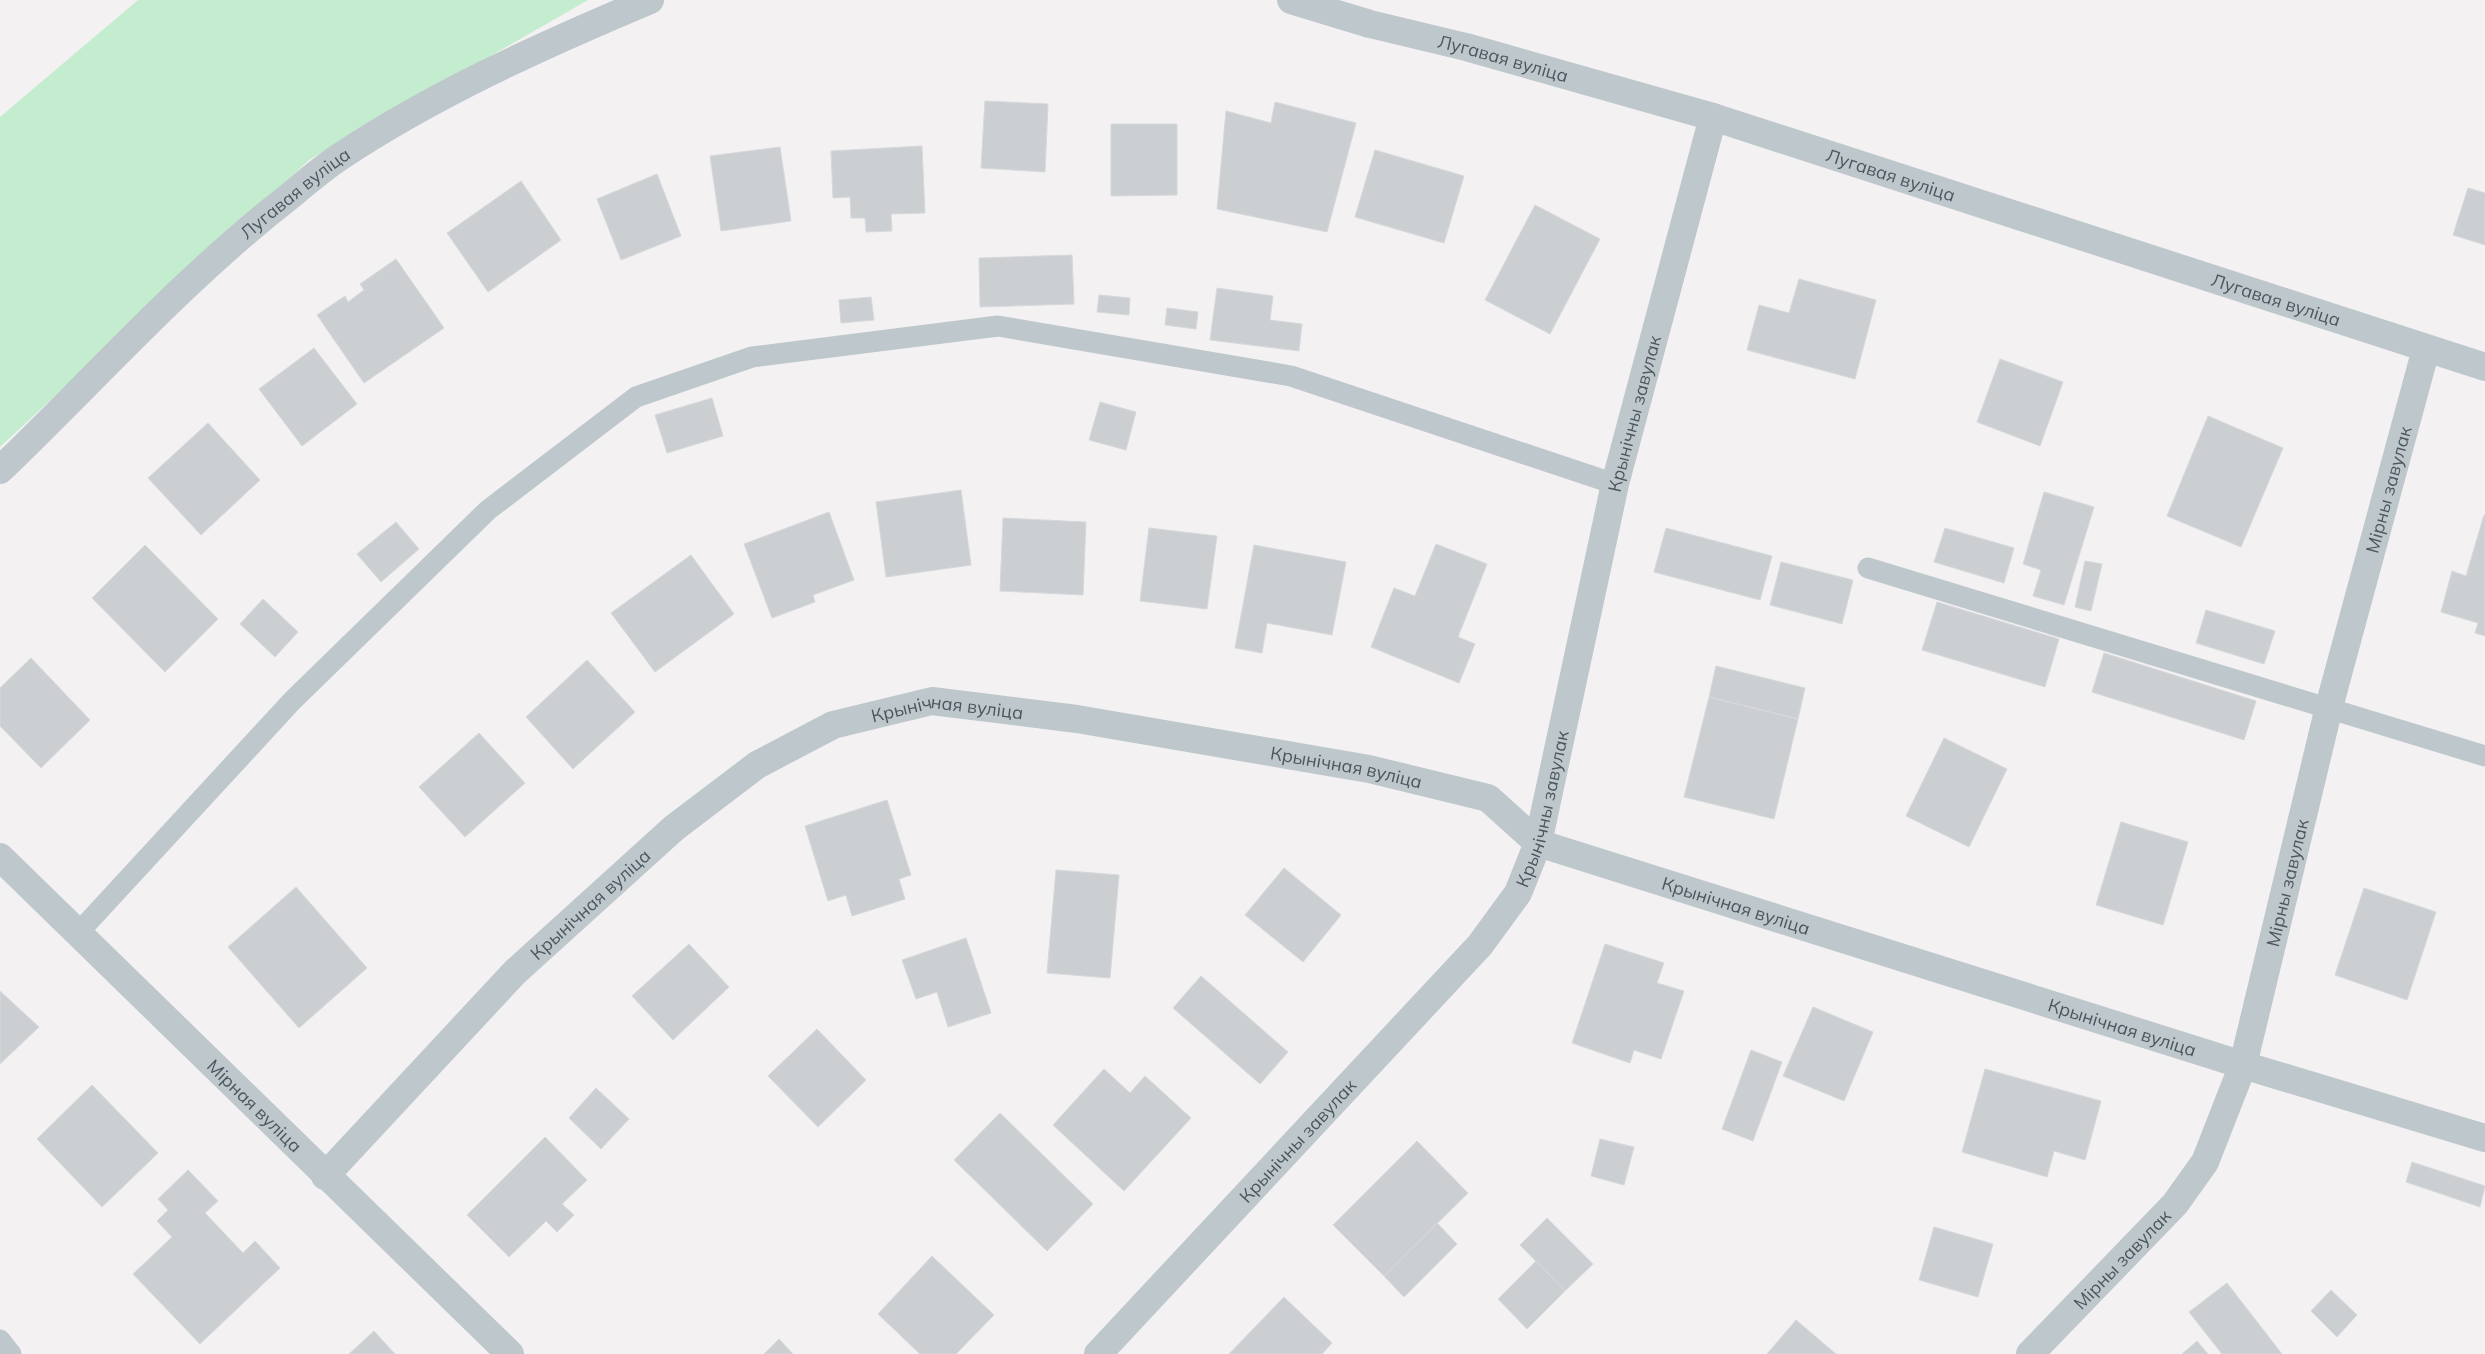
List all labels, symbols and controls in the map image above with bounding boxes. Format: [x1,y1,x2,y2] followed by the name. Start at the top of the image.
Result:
[1436,29,1571,87] street label: Лугавая вуліца
[235,142,354,244] street label: Лугавая вуліца
[1823,143,1958,206] street label: Лугавая вуліца
[2209,268,2344,331] street label: Лугавая вуліца
[1602,332,1666,494] street label: Крынічны завулак
[2360,423,2416,555] street label: Мірны завулак
[869,689,1025,727] street label: Крынічная вуліца
[1510,728,1573,890] street label: Крынічны завулак
[1269,741,1425,793] street label: Крынічная вуліца
[2260,816,2313,949] street label: Мірны завулак
[525,844,655,964] street label: Крынічная вуліца
[1659,871,1813,939] street label: Крынічная вуліца
[2045,993,2199,1061] street label: Крынічная вуліца
[203,1054,307,1157] street label: Мірная вуліца
[1234,1074,1361,1207] street label: Крынічны завулак
[2068,1204,2176,1314] street label: Мірны завулак

